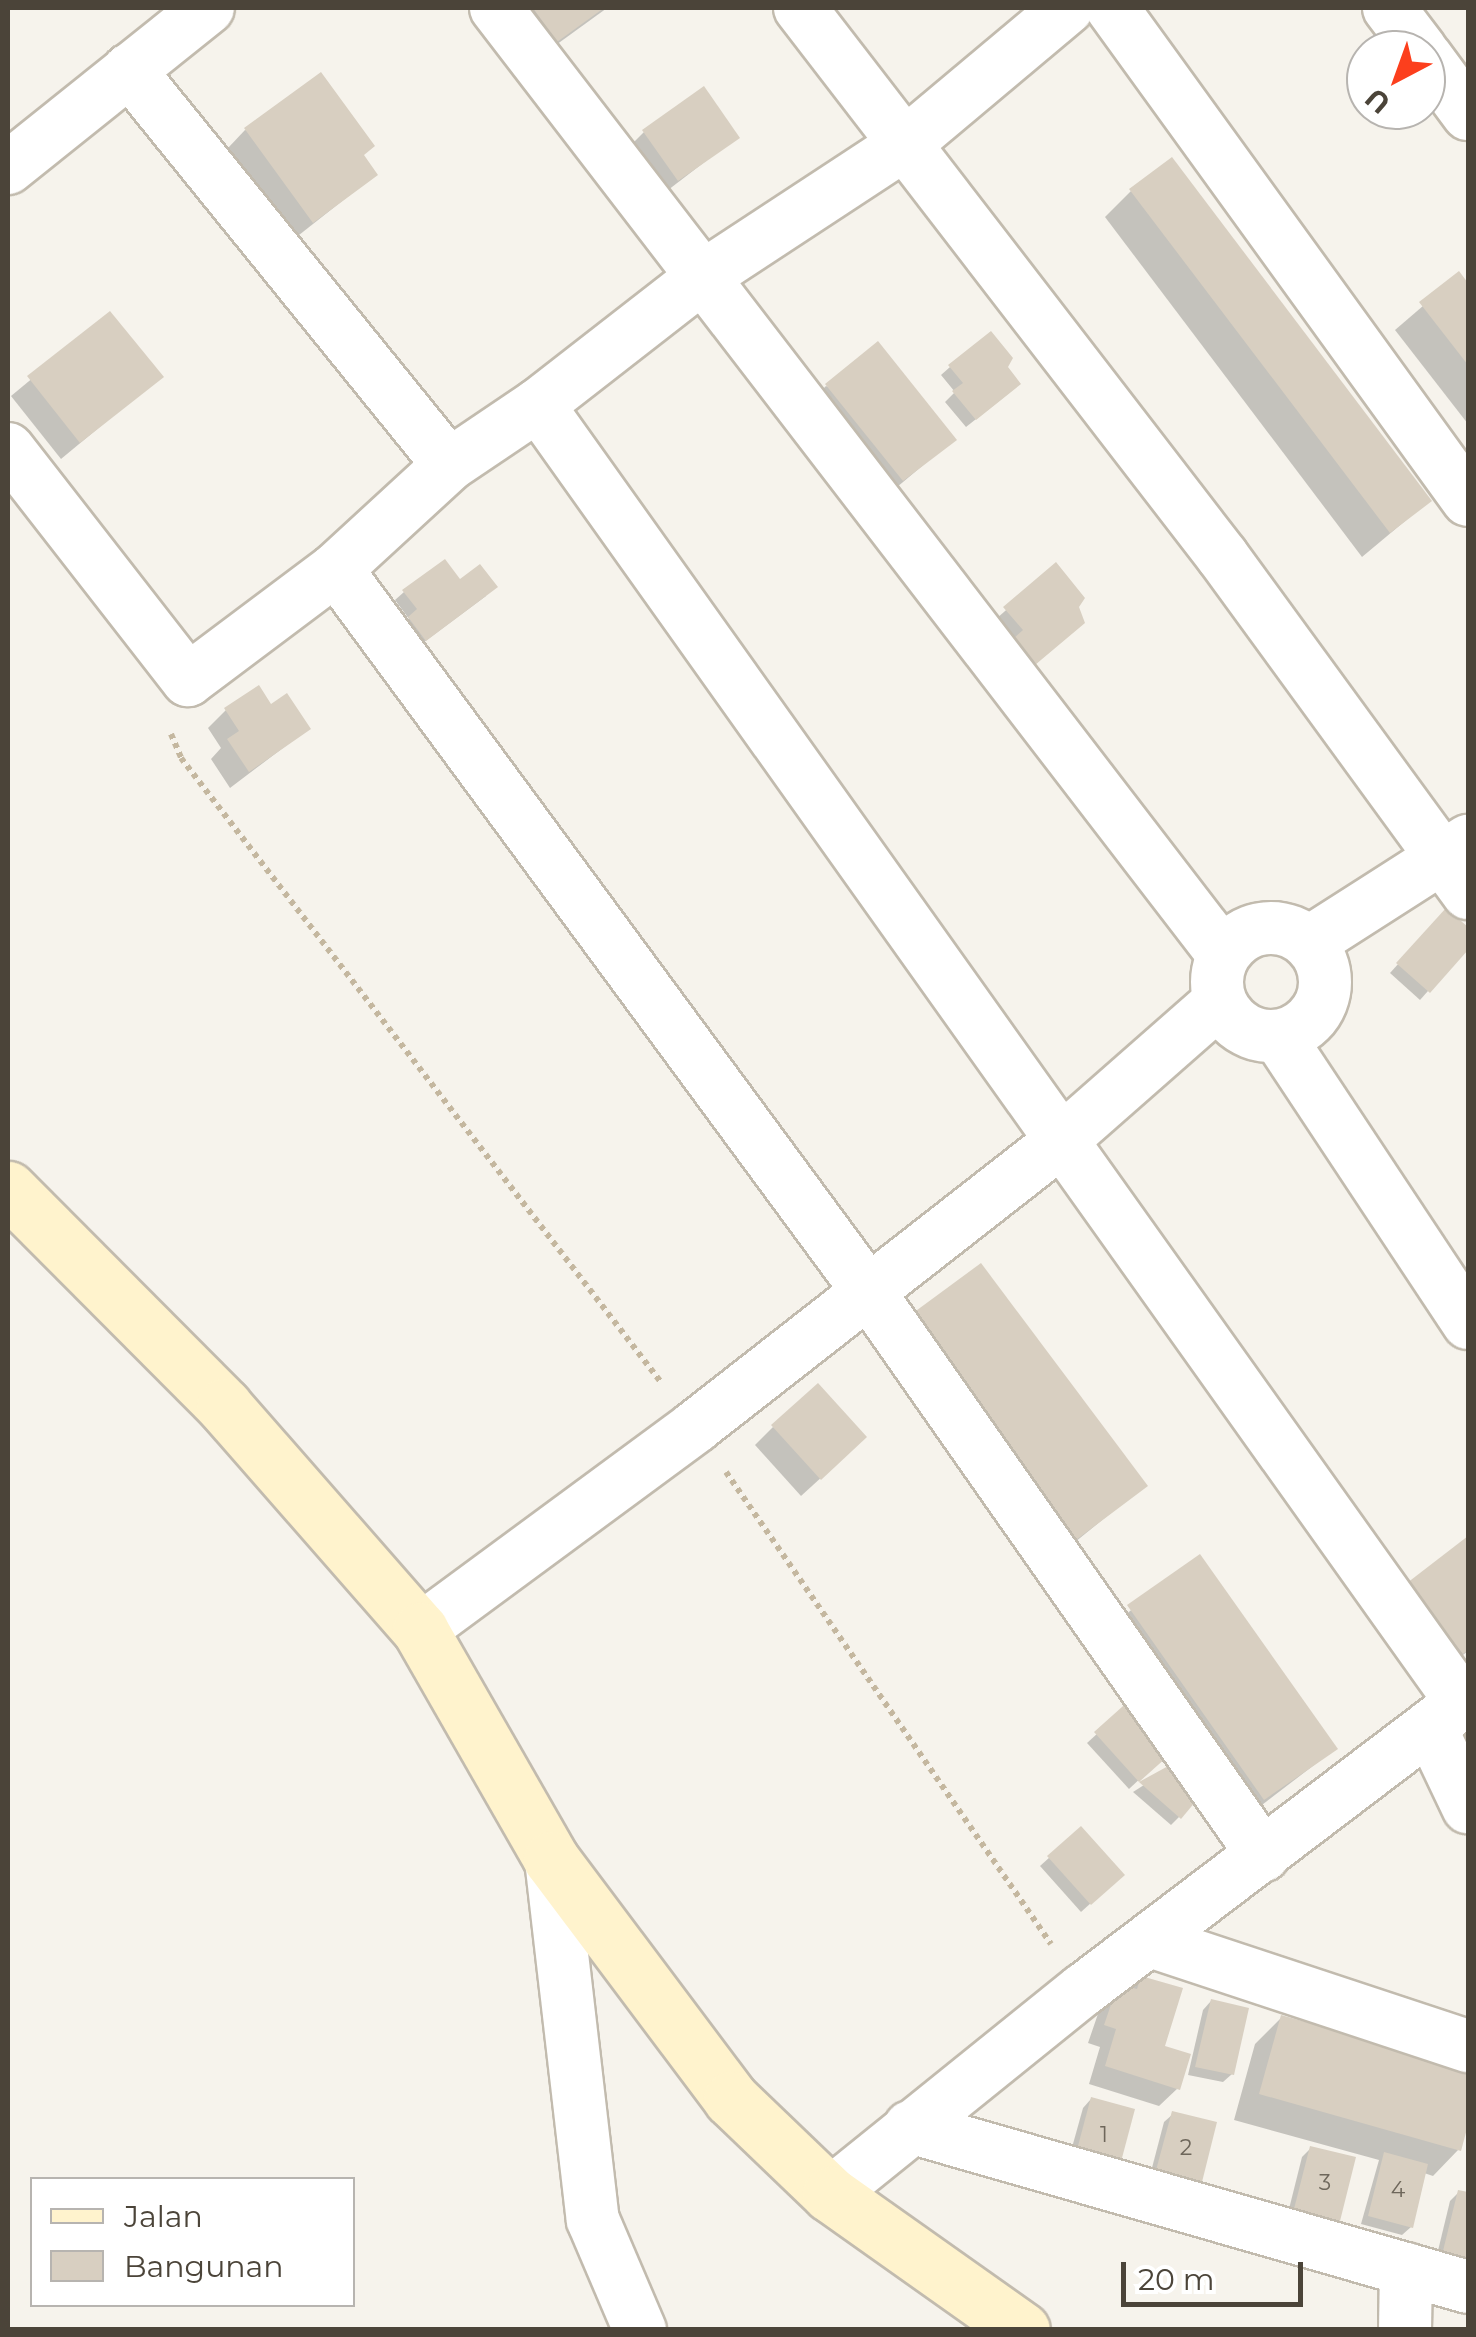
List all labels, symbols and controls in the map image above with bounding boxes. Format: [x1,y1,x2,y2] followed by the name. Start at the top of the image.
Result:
[1346,30,1446,130] north arrow
[1358,81,1397,121] text: U
[1100,2122,1108,2148] house number: 1
[1180,2135,1192,2161] house number: 2
[1319,2170,1331,2196] house number: 3
[30,2177,355,2307] legend
[1391,2177,1405,2203] house number: 4
[124,2198,203,2235] text: Jalan
[1126,2242,1308,2304] scale bar
[124,2248,284,2285] text: Bangunan
[1138,2261,1215,2298] text: 20 m

